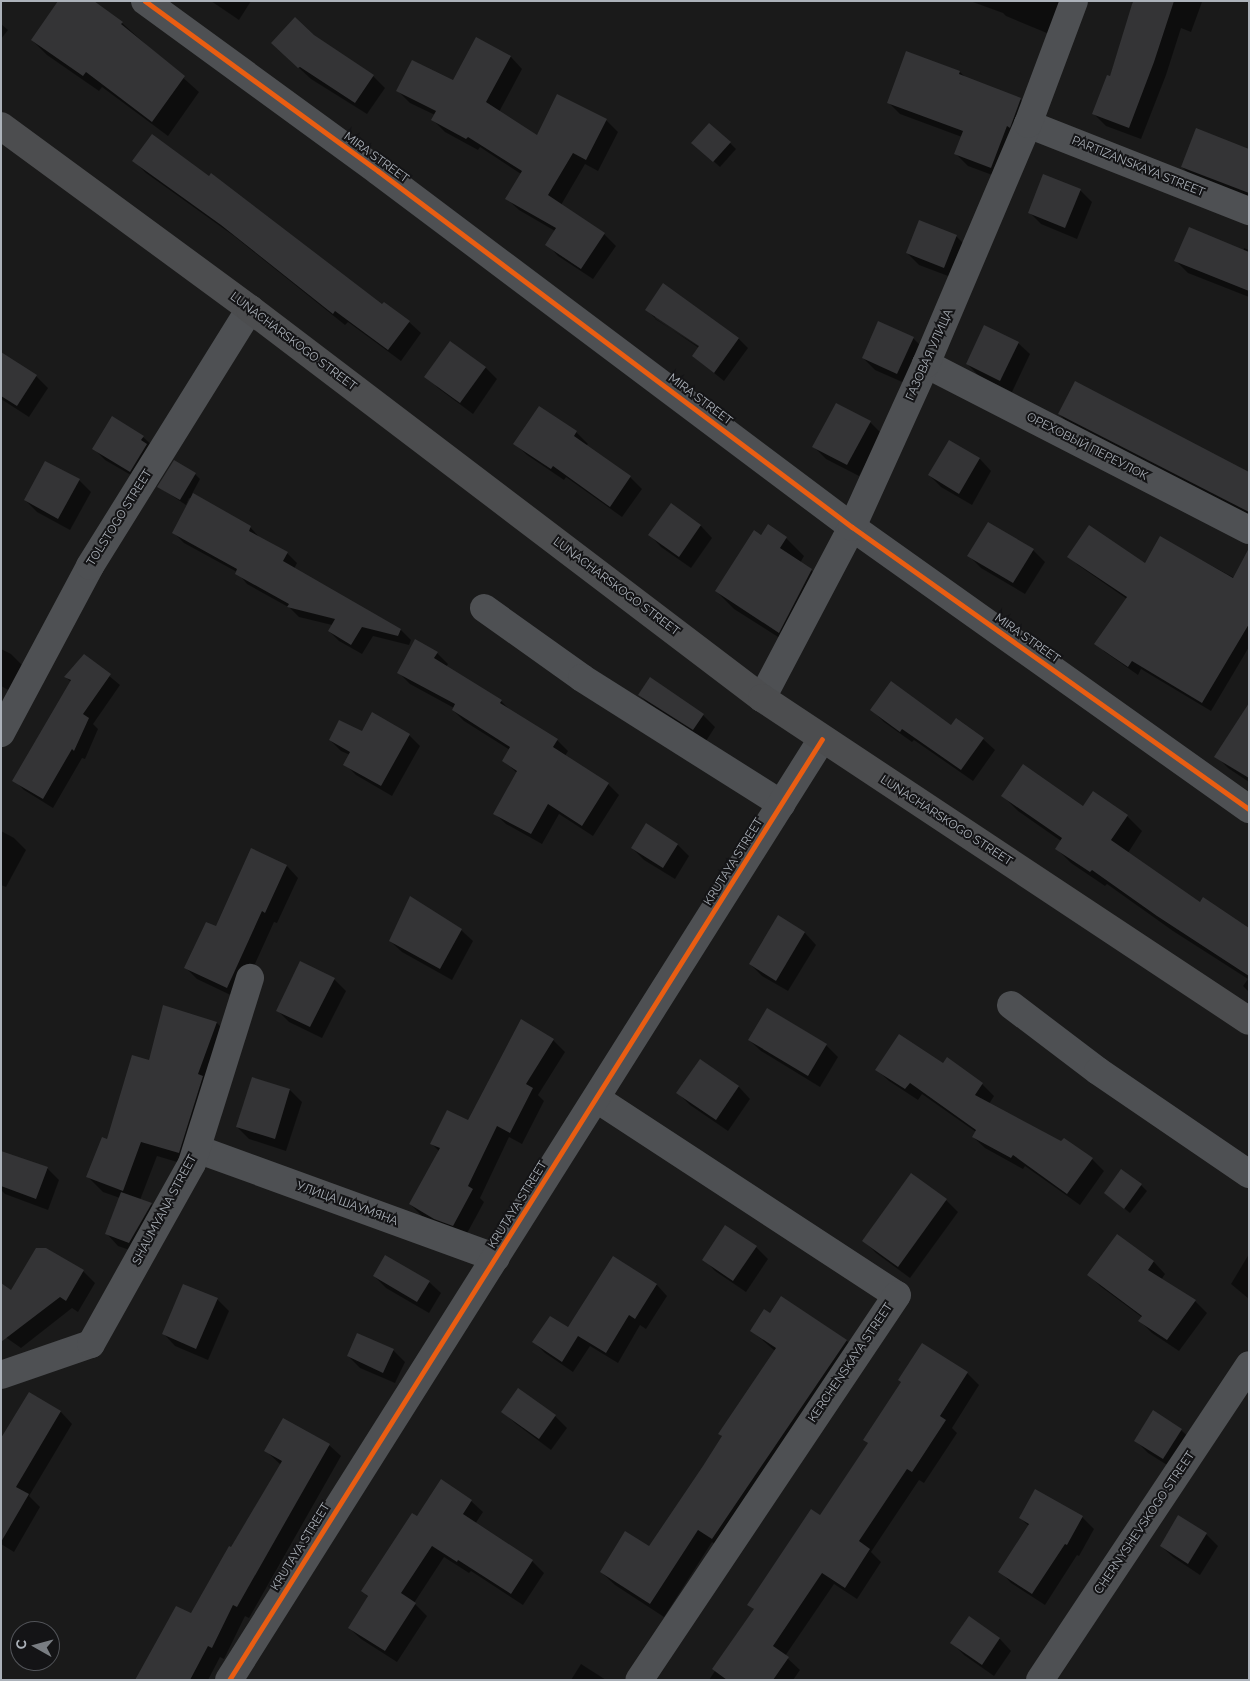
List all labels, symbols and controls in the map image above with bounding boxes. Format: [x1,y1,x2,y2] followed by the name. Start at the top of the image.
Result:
[341,130,411,186] street label: MIRA STREET
[1069,134,1207,200] street label: PARTIZANSKAYA STREET
[227,290,359,394] street label: LUNACHARSKOGO STREET
[903,307,957,403] street label: ГАЗОВАЯ УЛИЦА
[665,371,735,429] street label: MIRA STREET
[1024,410,1150,484] street label: ОРЕХОВЫЙ ПЕРЕУЛОК
[84,467,156,569] street label: TOLSTOGO STREET
[550,535,682,639] street label: LUNACHARSKOGO STREET
[991,611,1063,667] street label: MIRA STREET
[877,773,1015,869] street label: LUNACHARSKOGO STREET
[701,815,767,909] street label: KRUTAYA STREET
[130,1152,200,1268] street label: SHAUMYANA STREET
[485,1158,551,1252] street label: KRUTAYA STREET
[294,1179,400,1229] street label: УЛИЦА ШАУМЯНА
[806,1300,896,1426] street label: KERCHENSKAYA STREET
[1092,1449,1198,1597] street label: CHERNYSHEVSKOGO STREET
[268,1500,334,1594] street label: KRUTAYA STREET
[10,1621,60,1671] north arrow
[13,1639,30,1650] text: С

